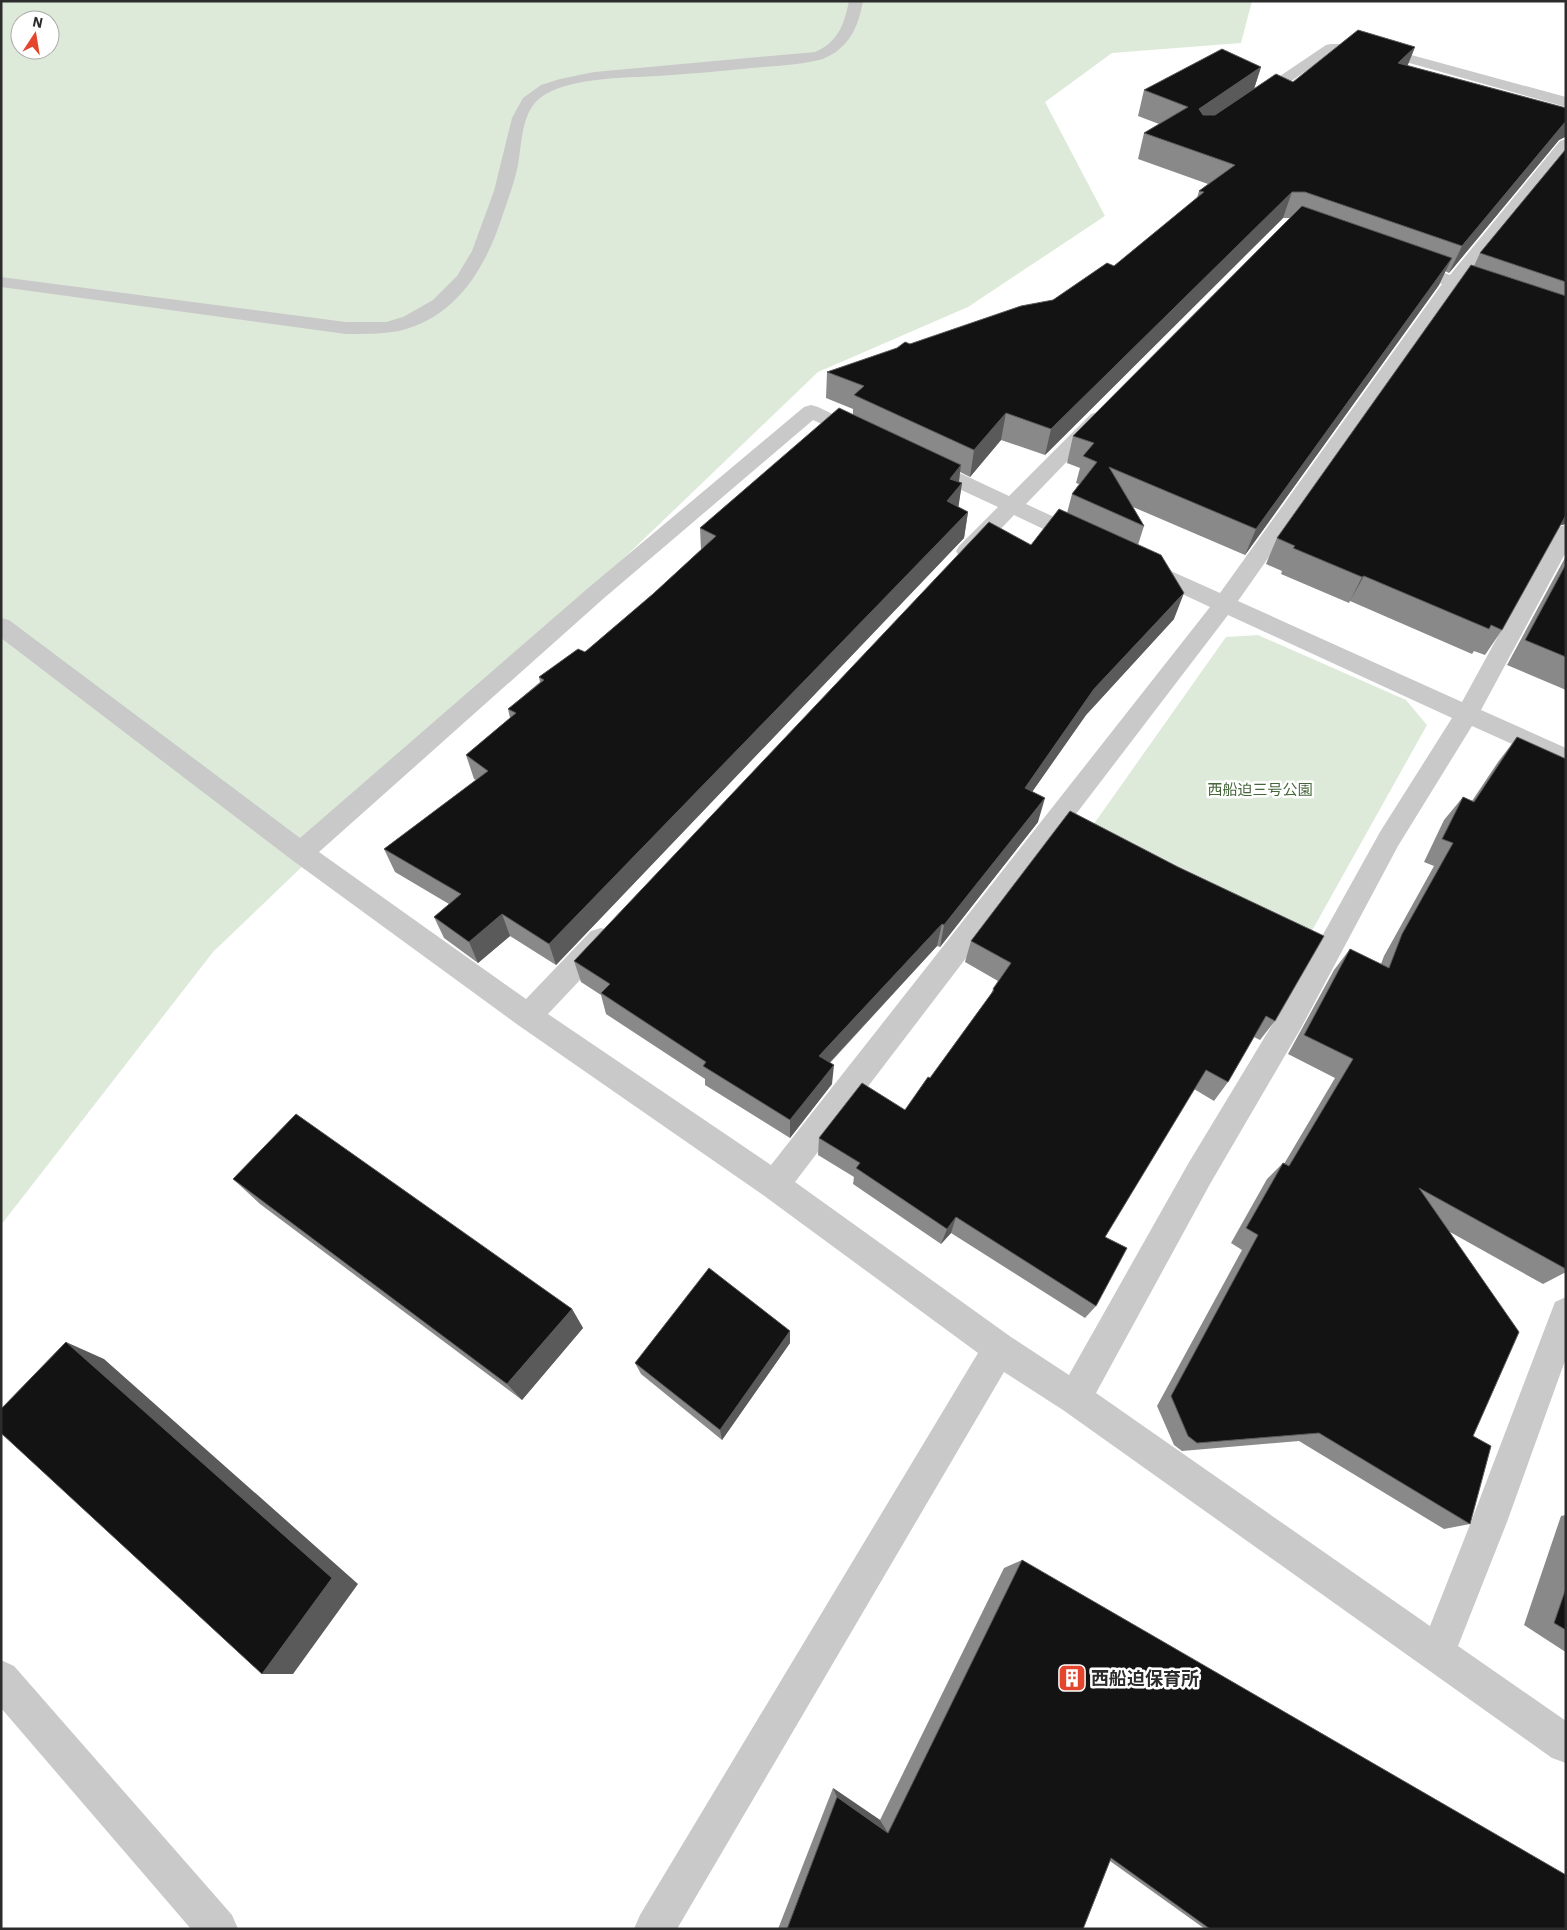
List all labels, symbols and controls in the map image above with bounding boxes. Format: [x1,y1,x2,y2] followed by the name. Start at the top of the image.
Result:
[10,10,60,60] north arrow
[31,12,45,32] text: N
[1207,780,1313,799] park label: 西船迫三号公園
[1057,1663,1087,1693] building icon: 西船迫保育所
[1091,1667,1199,1690] place label: 西船迫保育所

